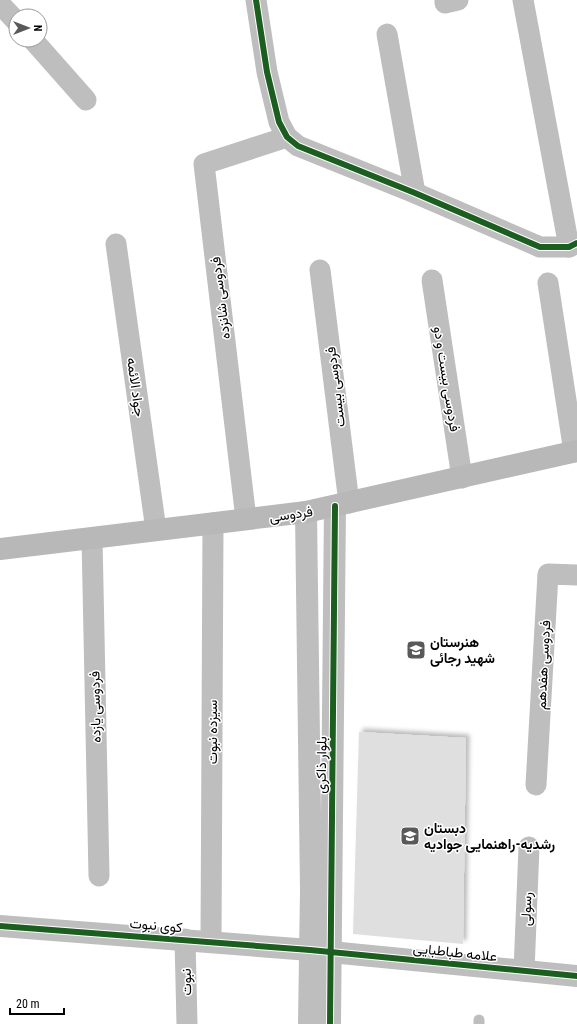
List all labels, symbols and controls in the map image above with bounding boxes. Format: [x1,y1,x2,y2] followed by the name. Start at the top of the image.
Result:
[8,8,48,48] north arrow
[31,25,44,32] text: N
[207,256,234,340] street label: فردوسی شانزده
[430,325,463,433] street label: فردوسی بیست و دو
[322,346,349,428] street label: فردوسی بیست
[123,356,148,418] street label: جواد الائمه
[268,503,314,526] street label: فردوسی
[533,620,554,710] street label: فردوسی هفدهم
[430,634,495,667] place label: هنرستان شهید رجائی
[405,639,427,661] school or university icon: هنرستان شهید رجائی
[86,671,105,743] street label: فردوسی یازده
[204,700,221,764] street label: سیزده نبوت
[312,736,331,794] street label: بلوار ذاکری
[424,820,555,853] place label: دبستان رشدیه-راهنمایی جوادیه
[399,825,421,847] school or university icon: دبستان رشدیه-راهنمایی جوادیه
[517,891,536,926] street label: رسولی
[129,915,183,936] street label: کوی نبوت
[412,940,498,965] street label: علامه طباطبایی
[178,968,195,996] street label: نبوت
[10,990,64,1016] scale bar
[16,997,40,1011] text: 20 m

